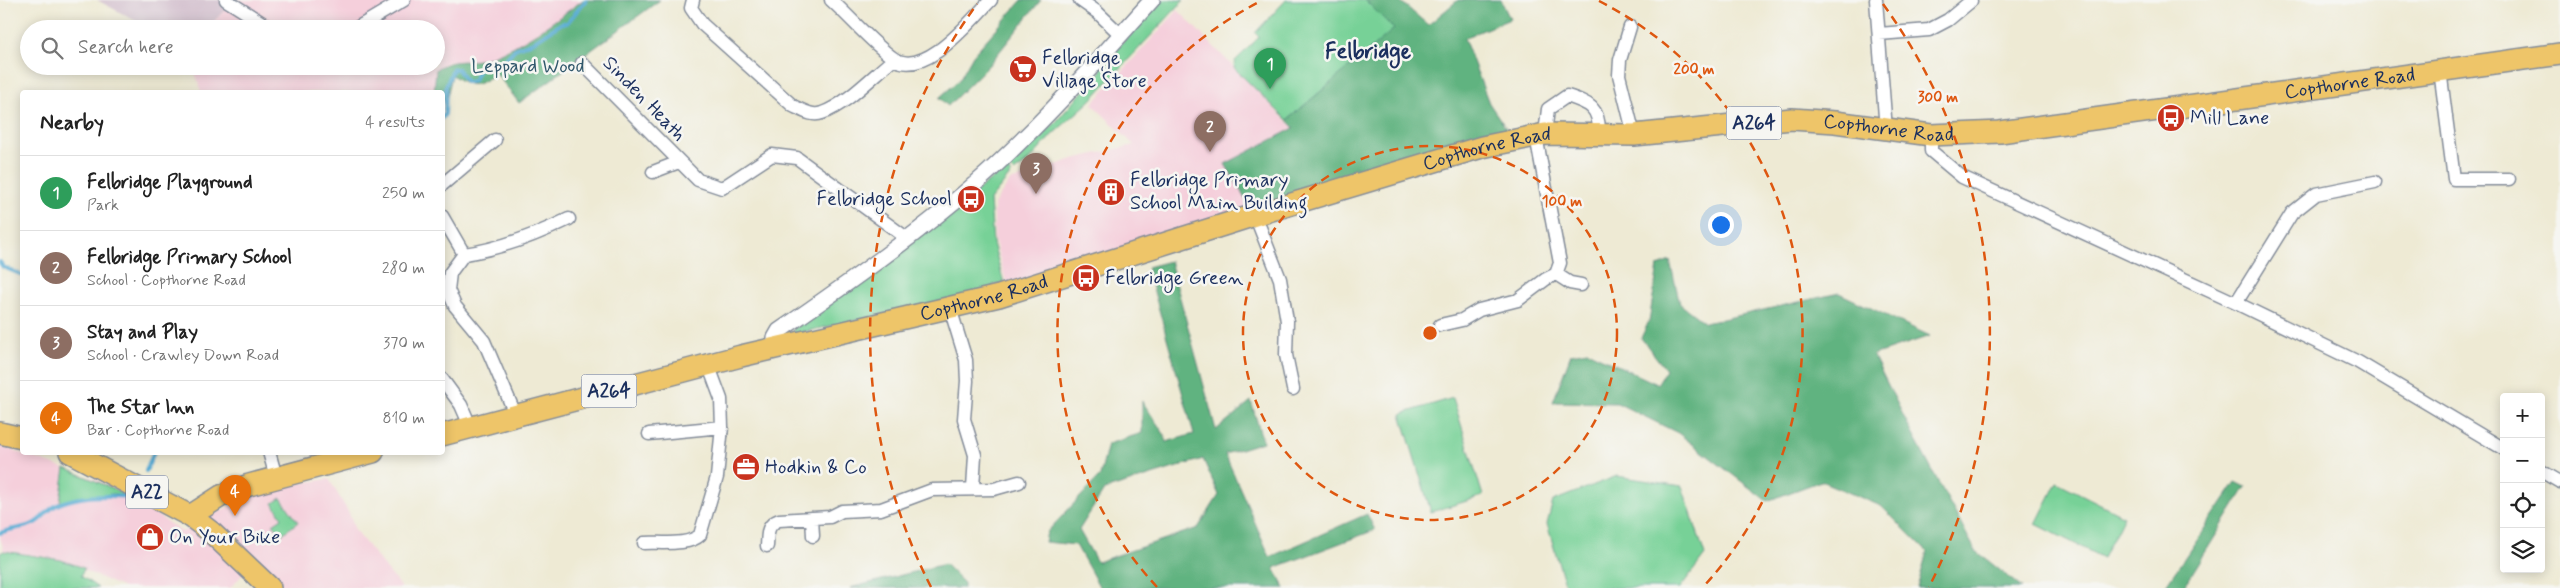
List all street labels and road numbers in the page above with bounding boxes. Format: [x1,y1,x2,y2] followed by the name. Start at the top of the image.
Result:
[596,50,692,148] street label: Sinden Heath
[2283,61,2417,106] street label: Copthorne Road
[1726,106,1782,140] road number: A264
[1822,108,1955,149] street label: Copthorne Road
[1419,120,1551,178] street label: Copthorne Road
[917,268,1051,327] street label: Copthorne Road
[582,374,636,408] road number: A264
[126,476,168,508] road number: A22

